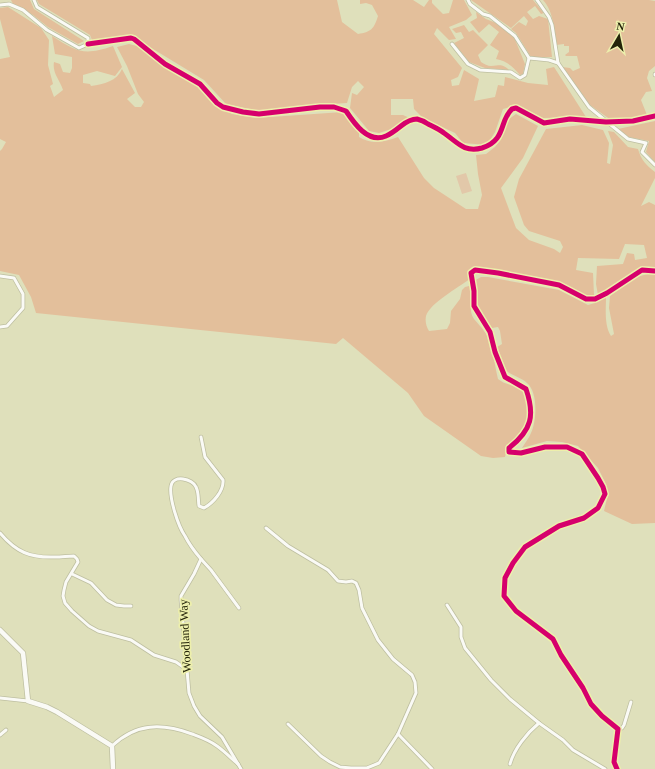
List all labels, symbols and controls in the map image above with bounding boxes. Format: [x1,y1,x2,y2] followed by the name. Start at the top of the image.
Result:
[599,16,639,56] north arrow
[616,20,625,33] text: N
[176,599,194,673] street label: Woodland Way

